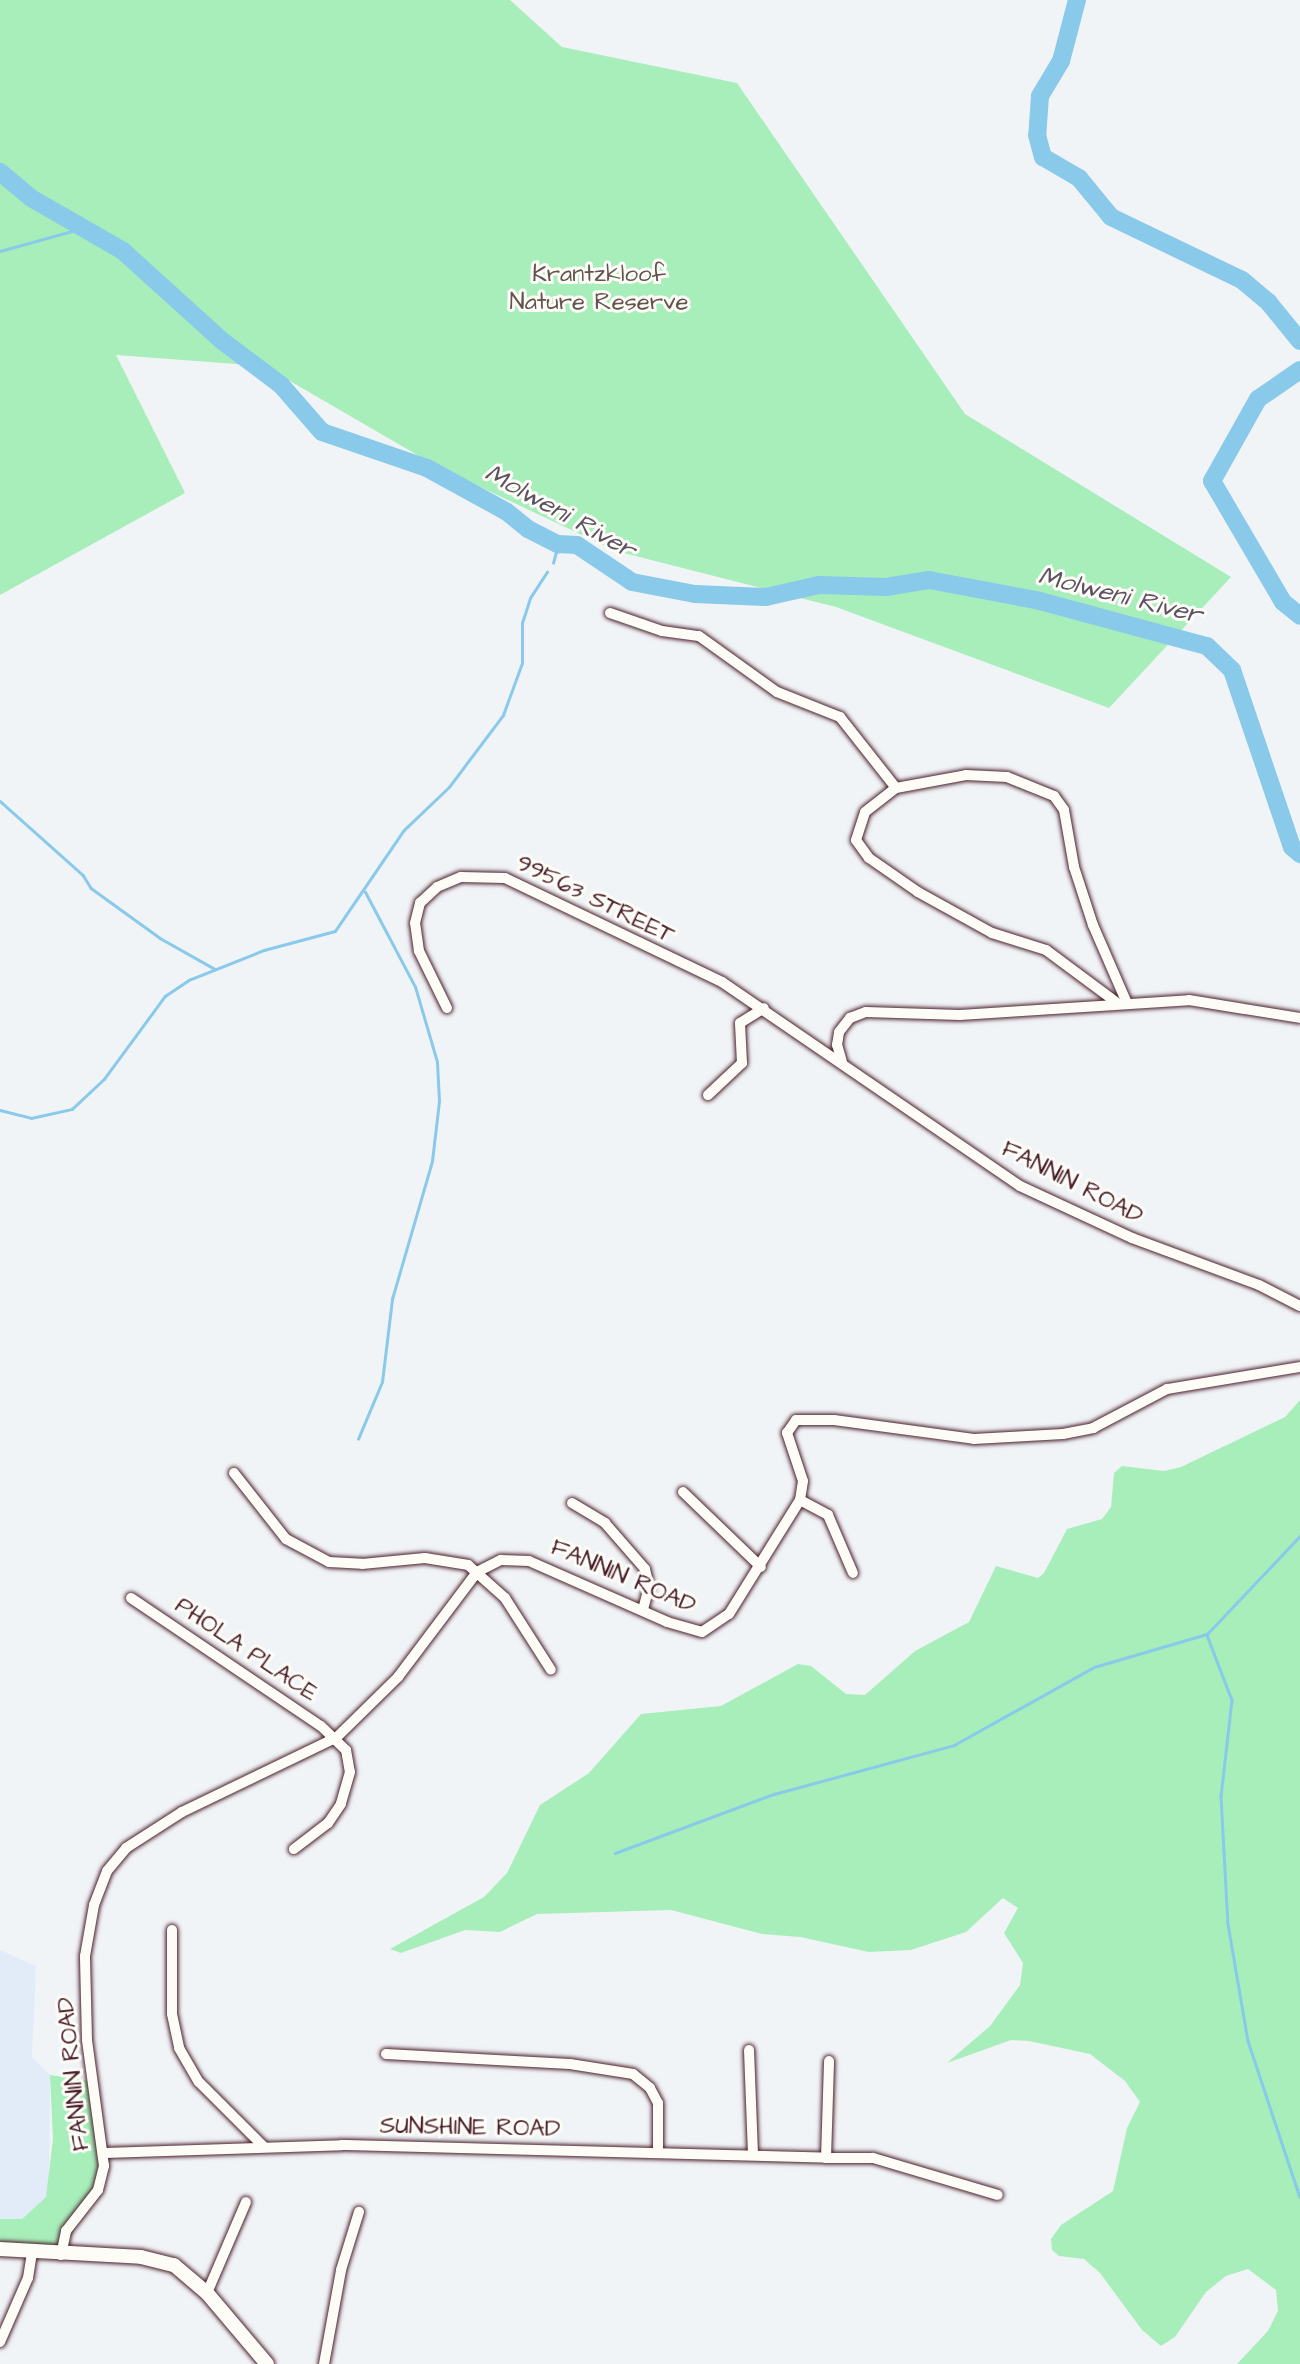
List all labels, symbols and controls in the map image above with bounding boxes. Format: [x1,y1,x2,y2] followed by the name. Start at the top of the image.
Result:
[510,261,688,317] park label: Krantzkloof Nature Reserve
[479,458,641,566] water label: Molweni River
[1035,561,1205,631] water label: Molweni River
[511,849,679,951] street label: 99563 STREET
[997,1135,1147,1231] street label: FANNIN ROAD
[546,1534,700,1620] street label: FANNIN ROAD
[169,1592,323,1708] street label: PHOLA PLACE
[52,1996,96,2152] street label: FANNIN ROAD
[380,2112,560,2144] street label: SUNSHINE ROAD

